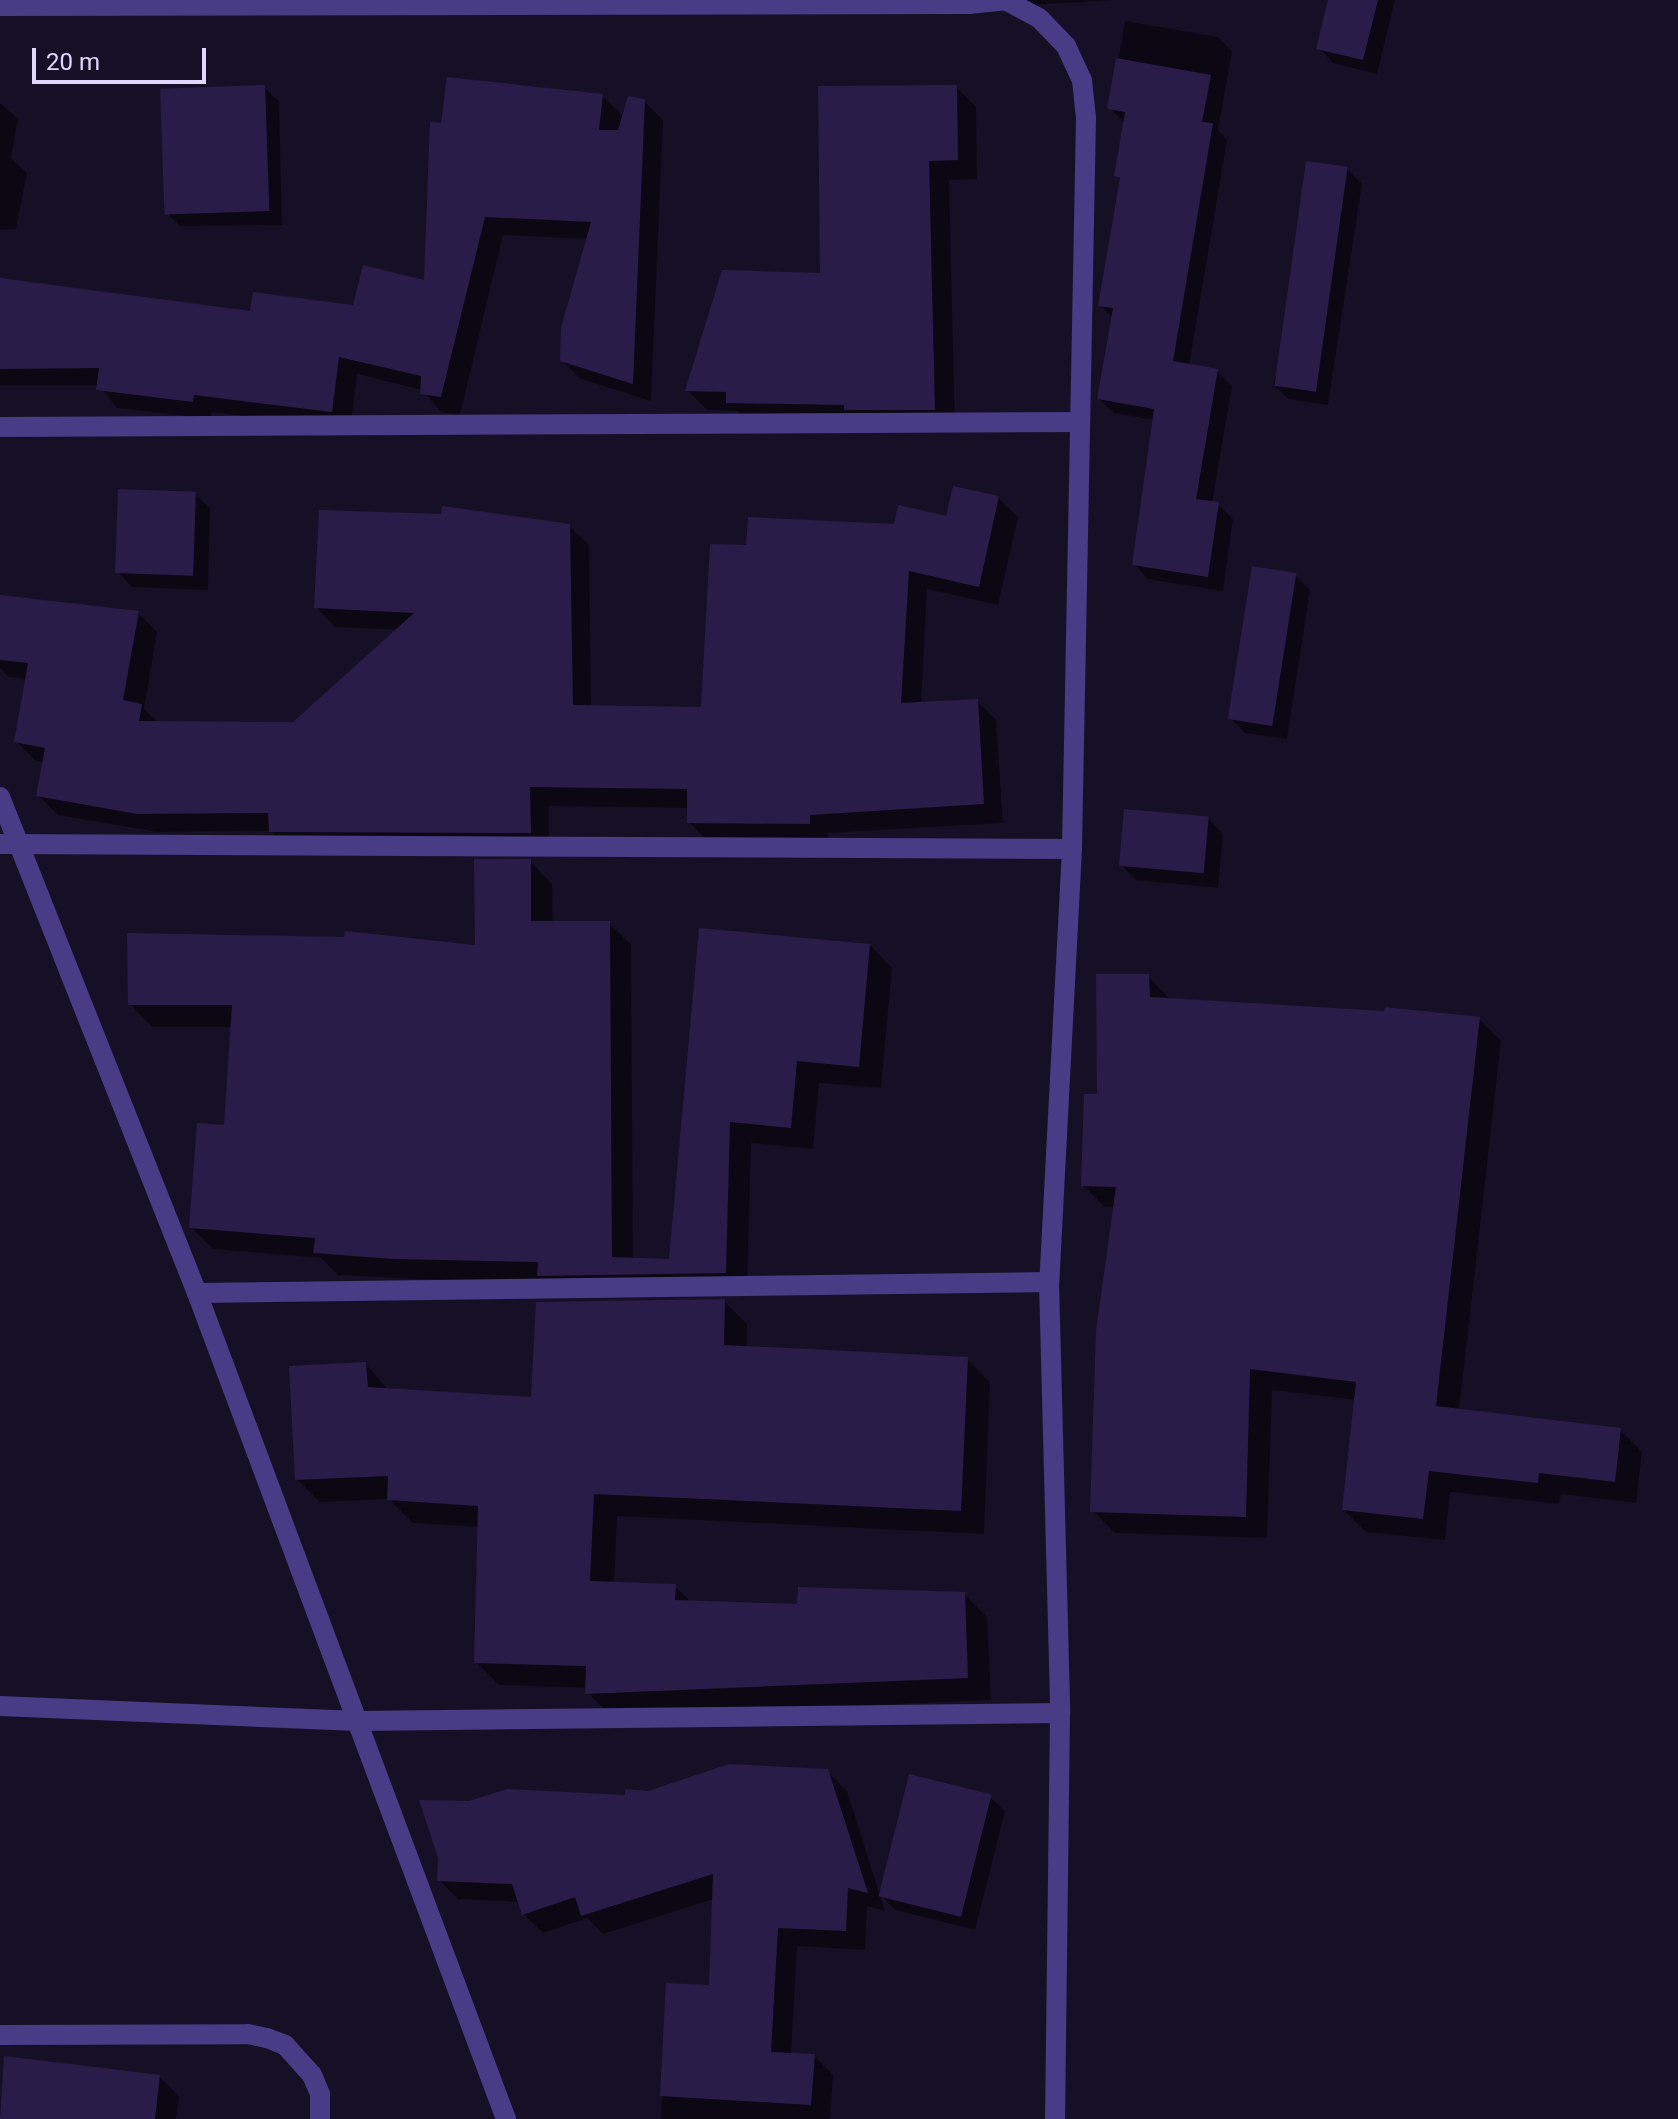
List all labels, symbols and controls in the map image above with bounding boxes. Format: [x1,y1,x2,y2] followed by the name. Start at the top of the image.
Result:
[36,32,210,82] scale bar
[46,48,100,76] text: 20 m

